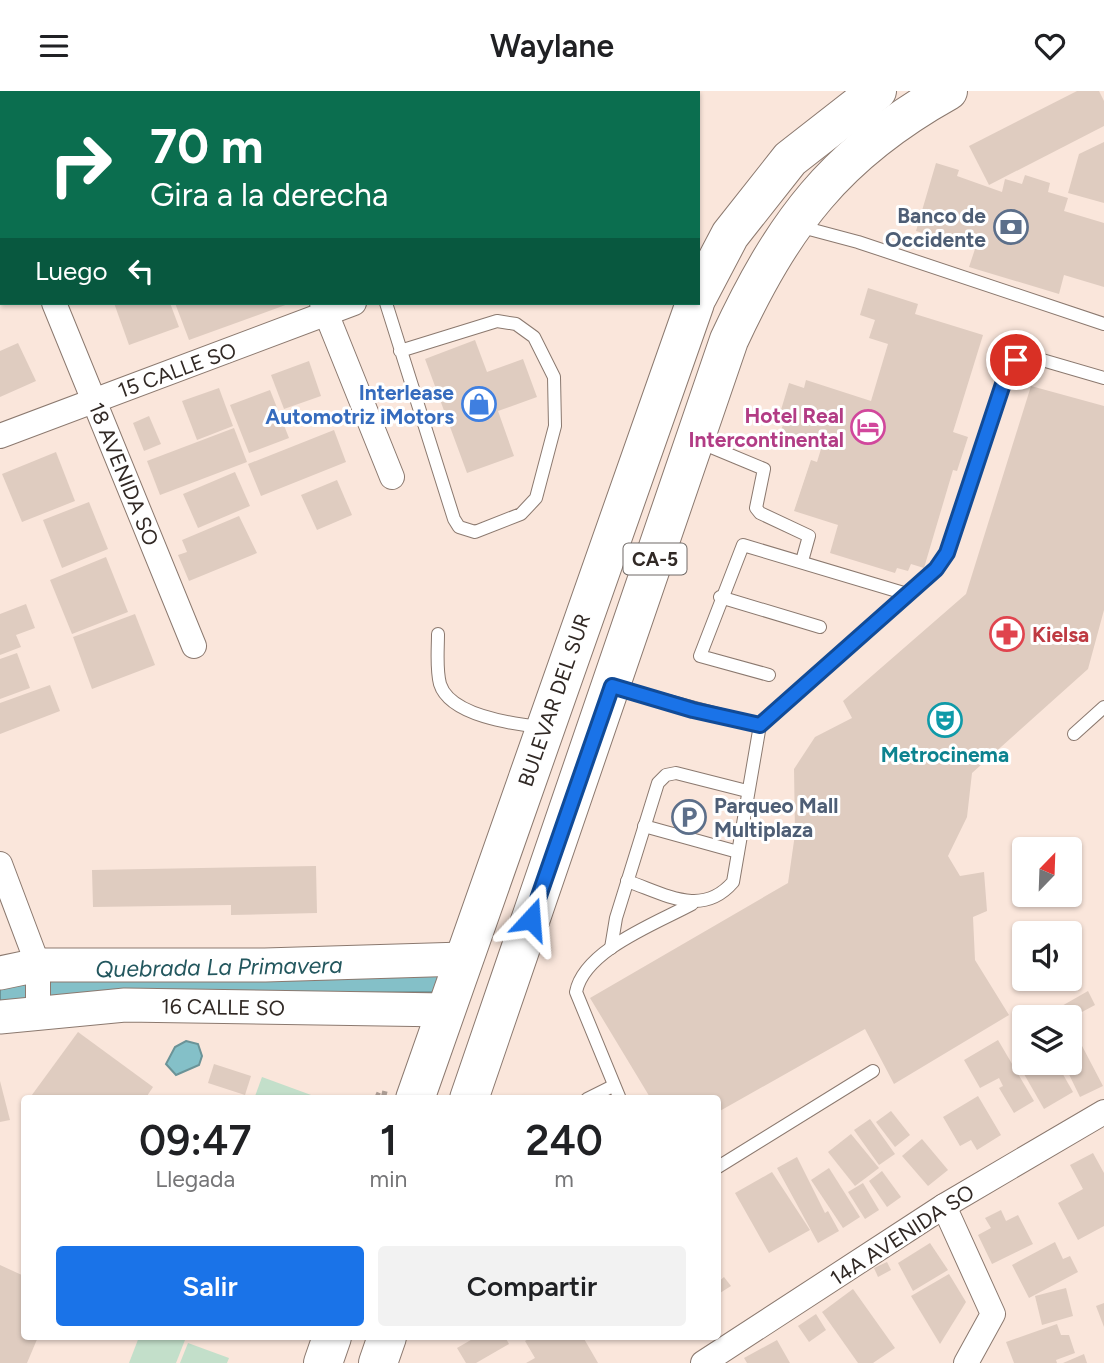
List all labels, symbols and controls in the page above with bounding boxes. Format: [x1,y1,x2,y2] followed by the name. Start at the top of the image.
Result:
[35,27,73,65] icon: menu
[490,27,614,65] text: Waylane
[1031,27,1069,65] icon: heart
[150,116,263,175] text: 70 m
[35,119,126,210] icon: right
[150,176,388,214] text: Gira a la derecha
[885,203,986,252] place label: Banco de Occidente
[992,208,1030,246] bank icon: Banco de Occidente
[122,252,160,290] icon: left
[35,255,108,287] text: Luego
[986,330,1046,390] pin
[114,337,240,403] street label: 15 CALLE SO
[997,341,1035,379] icon: arrive
[265,380,454,429] place label: Interlease Automotriz iMotors
[460,385,498,423] shop icon: Interlease Automotriz iMotors
[84,399,164,549] street label: 18 AVENIDA SO
[689,403,844,452] place label: Hotel Real Intercontinental
[849,408,887,446] hotel icon: Hotel Real Intercontinental
[624,544,686,575] road number: CA-5
[513,610,595,790] street label: BULEVAR DEL SUR
[988,615,1026,653] pharmacy icon: Kielsa
[1032,622,1089,647] place label: Kielsa
[926,701,964,739] theatre icon: Metrocinema
[881,742,1009,767] place label: Metrocinema
[714,793,838,842] place label: Parqueo Mall Multiplaza
[670,798,708,836] parking icon: Parqueo Mall Multiplaza
[1012,837,1082,907] north arrow
[1012,837,1082,1075] map controls
[494,882,568,956] position arrow
[1012,921,1082,991] button: sound
[95,951,343,983] water label: Quebrada La Primavera
[161,993,285,1021] street label: 16 CALLE SO
[1012,1005,1082,1075] button: layers
[139,1115,252,1166] text: 09:47
[380,1115,397,1166] text: 1
[525,1115,603,1166] text: 240
[155,1165,235,1193] text: Llegada
[370,1165,407,1193] text: min
[554,1165,574,1193] text: m
[825,1179,979,1291] street label: 14A AVENIDA SO
[56,1246,364,1326] button: Salir
[378,1246,686,1326] button: Compartir

